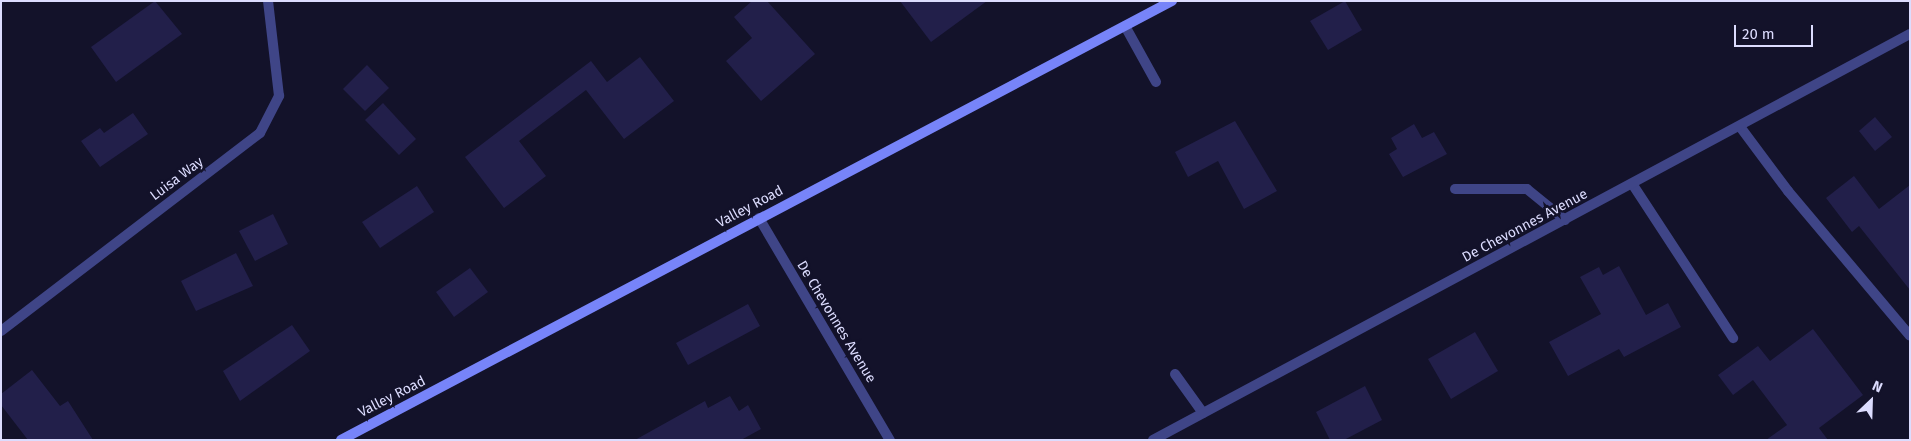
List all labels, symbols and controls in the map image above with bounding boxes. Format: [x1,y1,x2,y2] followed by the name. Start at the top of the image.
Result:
[1736,15,1815,47] scale bar
[1742,25,1775,43] text: 20 m
[147,154,207,204] street label: Luisa Way
[714,182,786,232] street label: Valley Road
[1459,186,1591,266] street label: De Chevonnes Avenue
[793,258,879,386] street label: De Chevonnes Avenue
[356,373,428,421] street label: Valley Road
[1846,376,1896,426] north arrow
[1870,377,1885,396] text: N

